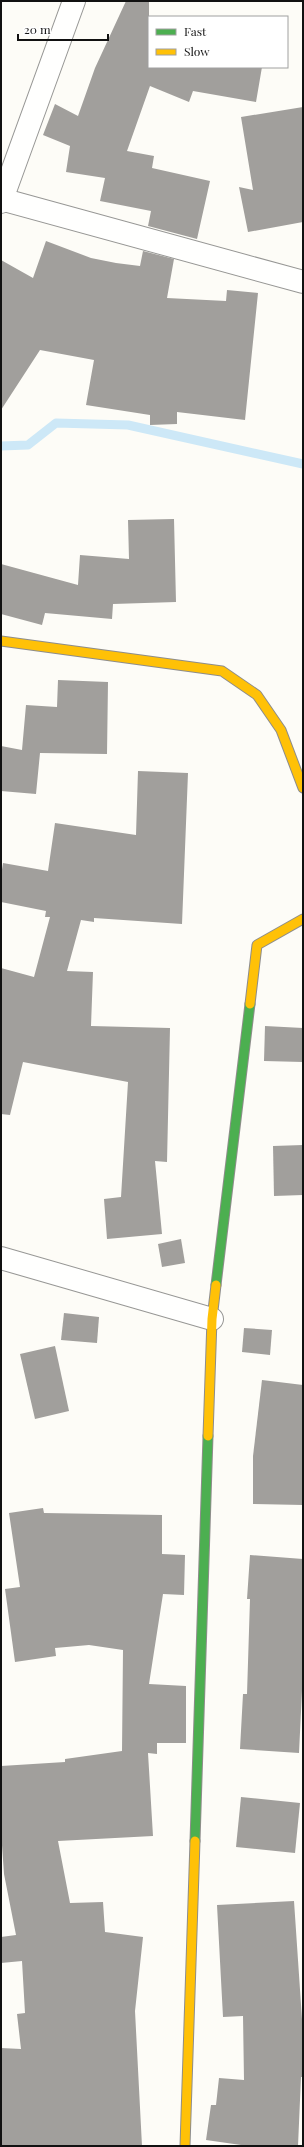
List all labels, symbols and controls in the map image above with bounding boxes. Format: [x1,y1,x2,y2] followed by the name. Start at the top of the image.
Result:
[18,16,108,42] scale bar
[148,16,288,68] legend
[24,21,51,37] text: 20 m
[184,23,207,39] text: Fast
[184,43,210,59] text: Slow

